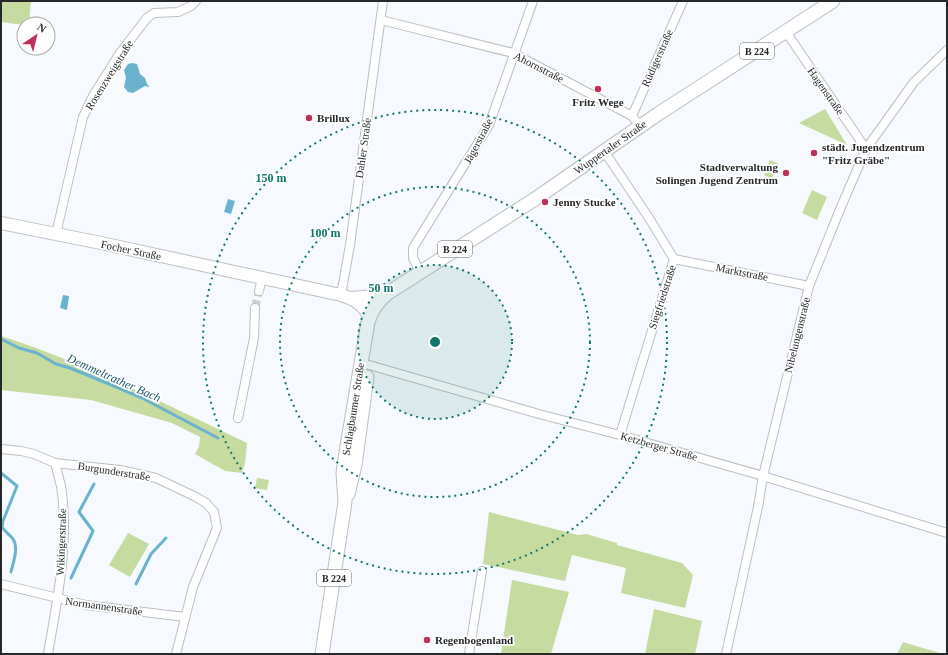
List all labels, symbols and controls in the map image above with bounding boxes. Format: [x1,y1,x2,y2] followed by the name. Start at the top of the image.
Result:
[16,16,56,56] north arrow
[35,21,48,35] text: N
[639,27,675,89] street label: Rüdigerstraße
[83,38,135,112] street label: Rosenzweigstraße
[740,43,774,59] road number: B 224
[512,49,566,85] street label: Ahornstraße
[805,65,847,117] street label: Hagenstraße
[593,84,603,94] marker: Fritz Wege
[572,96,624,108] place label: Fritz Wege
[317,112,351,124] place label: Brillux
[304,113,314,123] marker: Brillux
[461,116,495,166] street label: Jägerstraße
[353,117,373,179] street label: Dahler Straße
[572,118,649,176] street label: Wuppertaler Straße
[822,141,925,166] place label: städt. Jugendzentrum "Fritz Gräbe"
[809,148,819,158] marker: städt. Jugendzentrum "Fritz Gräbe"
[656,161,778,186] place label: Stadtverwaltung Solingen Jugend Zentrum
[781,168,791,178] marker: Stadtverwaltung Solingen Jugend Zentrum
[256,171,287,185] text: 150 m
[553,196,616,208] place label: Jenny Stucke
[540,197,550,207] marker: Jenny Stucke
[310,226,341,240] text: 100 m
[100,238,162,262] street label: Focher Straße
[438,241,472,257] road number: B 224
[715,261,769,283] street label: Marktstraße
[646,263,678,331] street label: Siegfriedstraße
[369,281,394,295] text: 50 m
[782,296,812,374] street label: Nibelungenstraße
[428,335,442,349] centre of rings
[64,351,163,405] water label: Demmeltrather Bach
[340,362,366,456] street label: Schlagbaumer Straße
[619,429,699,463] street label: Ketzberger Straße
[77,459,151,483] street label: Burgunderstraße
[54,508,68,576] street label: Wikingerstraße
[317,570,351,586] road number: B 224
[64,595,144,617] street label: Normannenstraße
[435,634,513,646] place label: Regenbogenland
[422,635,432,645] marker: Regenbogenland

